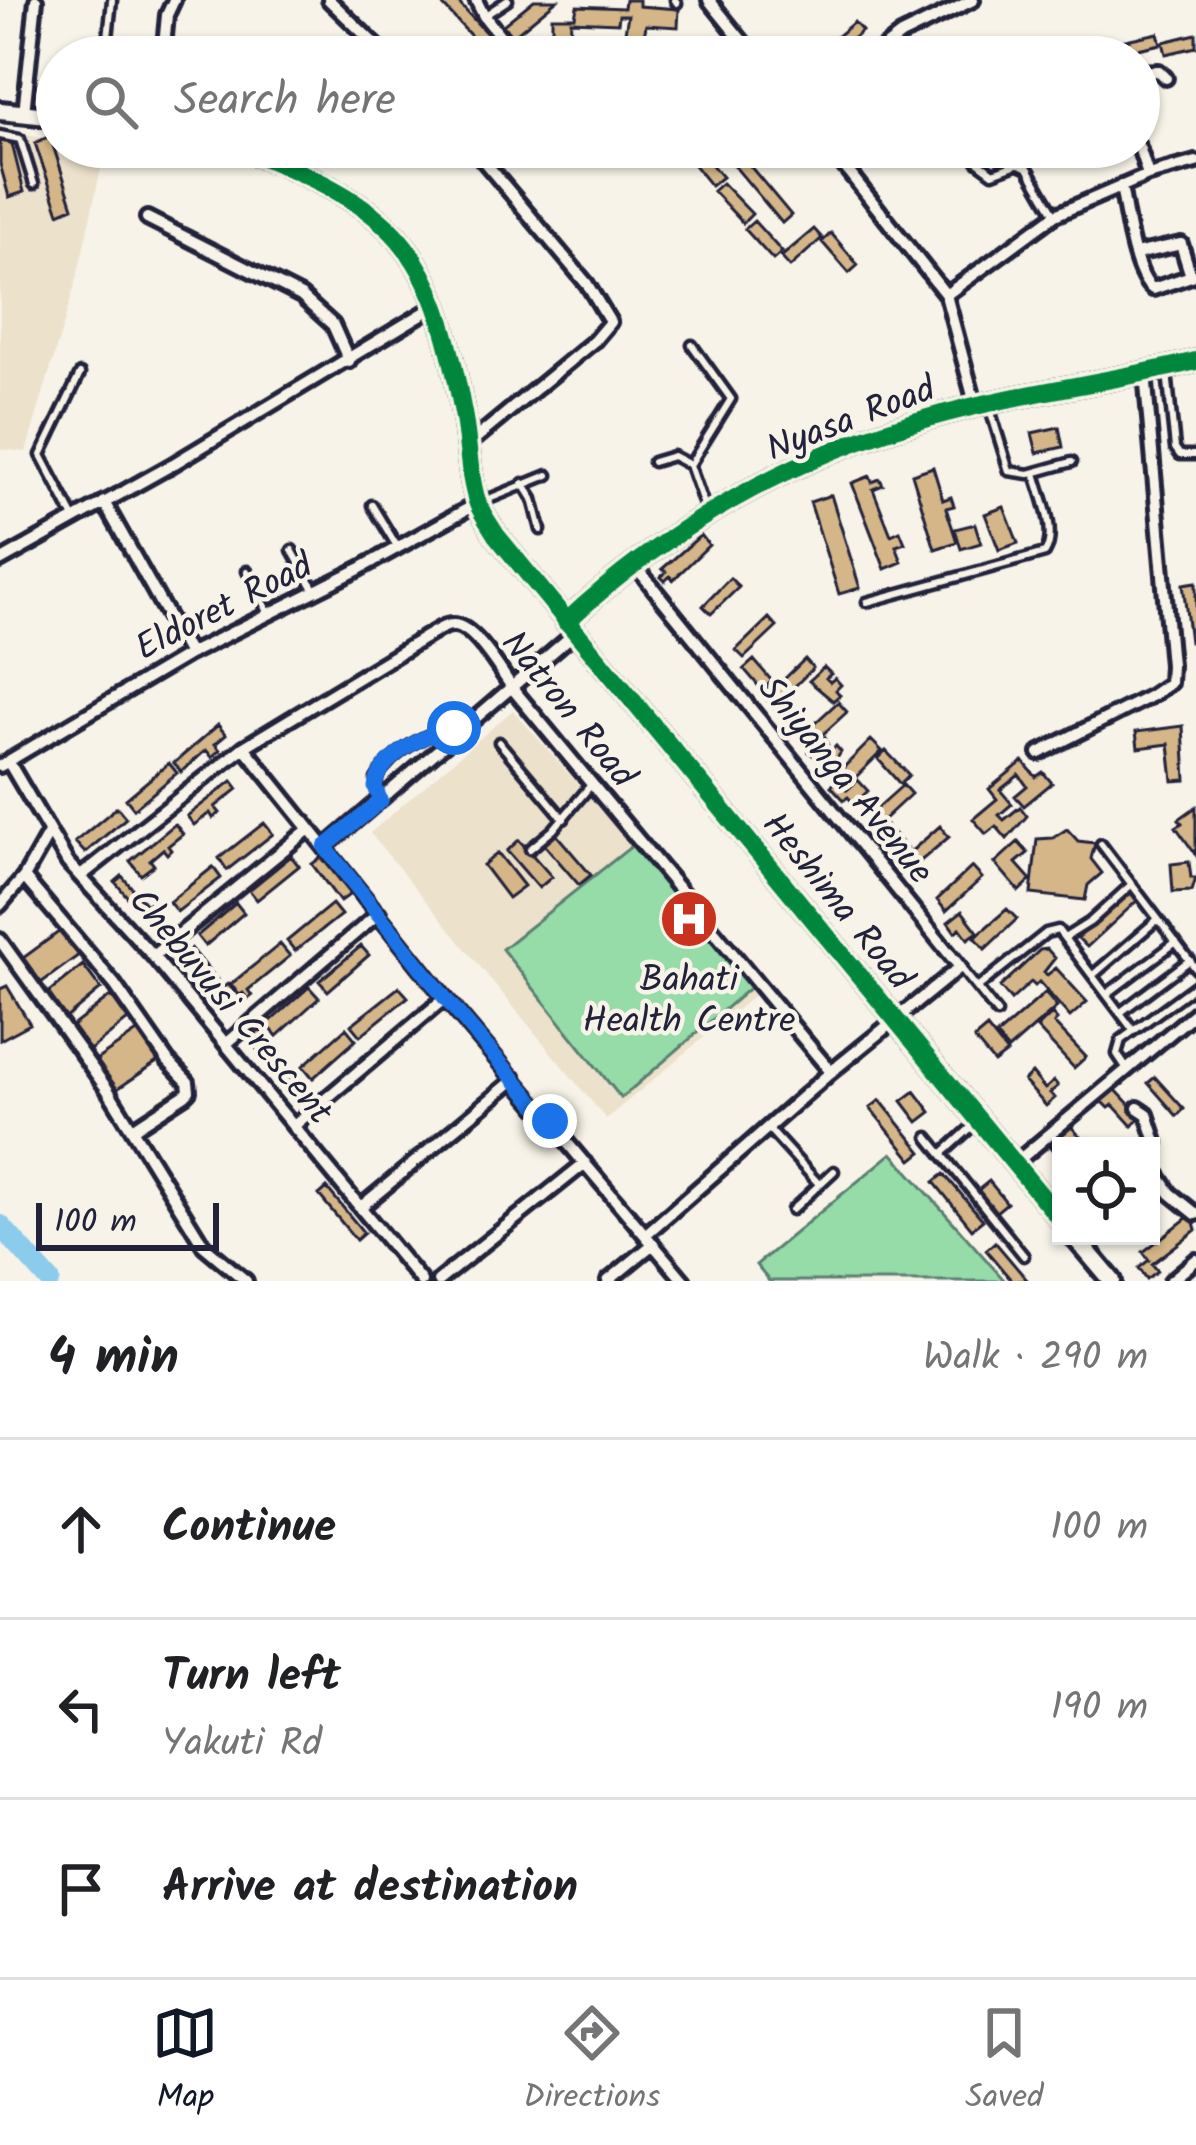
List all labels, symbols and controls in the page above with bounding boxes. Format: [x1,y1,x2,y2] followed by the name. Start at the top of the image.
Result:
[36,36,1160,168] search box
[174,66,396,138] text: Search here
[78,69,144,135] icon: search
[758,362,945,479] street label: Nyasa Road
[126,538,324,677] street label: Eldoret Road
[486,619,650,802] street label: Natron Road
[742,664,946,898] street label: Shiyanga Avenue
[427,701,481,755] route start
[746,800,927,1005] street label: Heshima Road
[113,876,346,1139] street label: Chebuvusi Crescent
[658,888,720,950] hospital icon: Bahati Health Centre
[583,953,795,1051] place label: Bahati Health Centre
[523,1094,577,1148] route end
[1052,1137,1160,1245] map controls
[1052,1137,1160,1245] button: locate
[36,1197,219,1250] scale bar
[54,1197,137,1250] text: 100 m
[48,1319,179,1400] text: 4 min
[923,1328,1148,1390] text: Walk · 290 m
[162,1493,336,1565] text: Continue
[48,1496,114,1562] icon: ahead
[1050,1498,1148,1560] text: 100 m
[162,1642,341,1714] text: Turn left
[48,1676,114,1742] icon: left
[1051,1678,1148,1740] text: 190 m
[162,1714,322,1776] text: Yakuti Rd
[162,1853,578,1925] text: Arrive at destination
[48,1856,114,1922] icon: arrive
[152,2000,218,2125] tab: Map
[523,2000,660,2125] tab: Directions
[965,2000,1044,2125] tab: Saved

